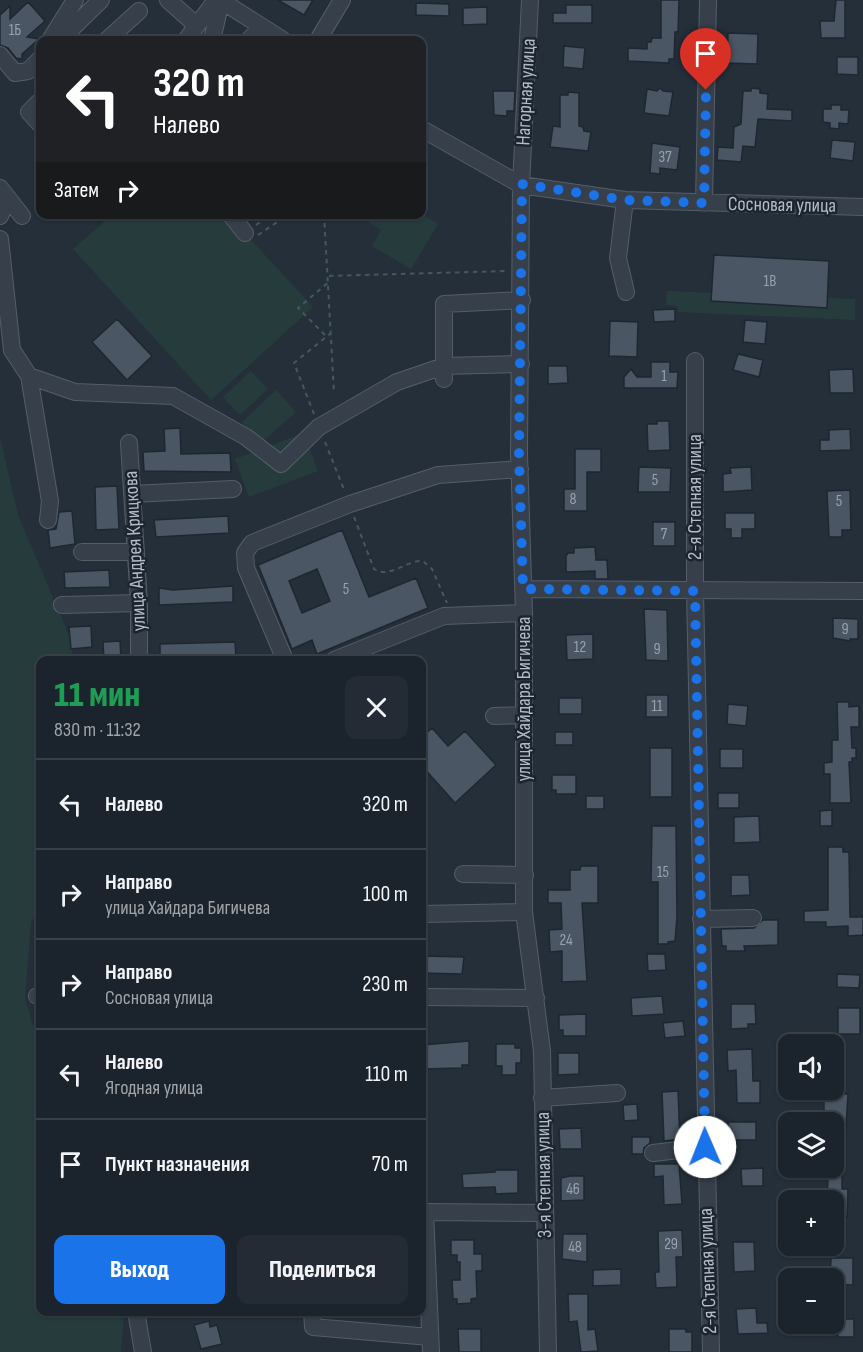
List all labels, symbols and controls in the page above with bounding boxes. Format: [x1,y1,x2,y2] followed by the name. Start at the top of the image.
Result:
[9,21,21,40] house number: 1Б
[680,28,731,90] pin
[689,37,722,70] icon: arrive
[511,38,541,146] street label: Нагорная улица
[153,58,245,109] text: 320 m
[54,60,132,138] icon: left
[153,109,220,141] text: Налево
[658,148,672,167] house number: 37
[111,174,144,207] icon: right
[54,177,99,204] text: Затем
[728,192,836,218] street label: Сосновая улица
[764,272,776,291] house number: 1В
[661,367,667,386] house number: 1
[683,434,707,560] street label: 2-я Степная улица
[119,470,151,632] street label: улица Андрея Крицкова
[652,471,658,490] house number: 5
[569,490,577,509] house number: 8
[836,492,842,511] house number: 5
[661,525,668,544] house number: 7
[343,580,349,599] house number: 5
[512,616,536,782] street label: улица Хайдара Бигичева
[841,620,849,639] house number: 9
[574,638,586,657] house number: 12
[653,640,661,659] house number: 9
[54,674,140,717] text: 11 мин
[345,676,408,739] button: close
[651,697,663,716] house number: 11
[54,718,141,742] text: 830 m · 11:32
[54,788,87,821] icon: left
[105,791,163,818] text: Налево
[362,791,408,818] text: 320 m
[657,863,669,882] house number: 15
[105,869,172,896] text: Направо
[54,878,87,911] icon: right
[363,881,408,908] text: 100 m
[105,896,270,920] text: улица Хайдара Бигичева
[559,931,573,950] house number: 24
[105,959,172,986] text: Направо
[54,968,87,1001] icon: right
[362,971,408,998] text: 230 m
[105,986,213,1010] text: Сосновая улица
[778,1034,844,1334] map controls
[778,1034,844,1100] button: sound
[105,1049,163,1076] text: Налево
[54,1058,87,1091] icon: left
[365,1061,408,1088] text: 110 m
[105,1076,203,1100] text: Ягодная улица
[531,1112,557,1238] street label: 3-я Степная улица
[778,1112,844,1178] button: layers
[673,1115,737,1179] position arrow
[54,1148,87,1181] icon: arrive
[105,1151,249,1178] text: Пункт назначения
[372,1151,408,1178] text: 70 m
[566,1180,580,1199] house number: 46
[778,1190,844,1256] button: +
[694,1208,722,1334] street label: 2-я Степная улица
[54,1235,225,1304] button: Выход
[237,1235,408,1304] button: Поделиться
[664,1235,678,1254] house number: 29
[568,1238,582,1257] house number: 48
[778,1268,844,1334] button: −

